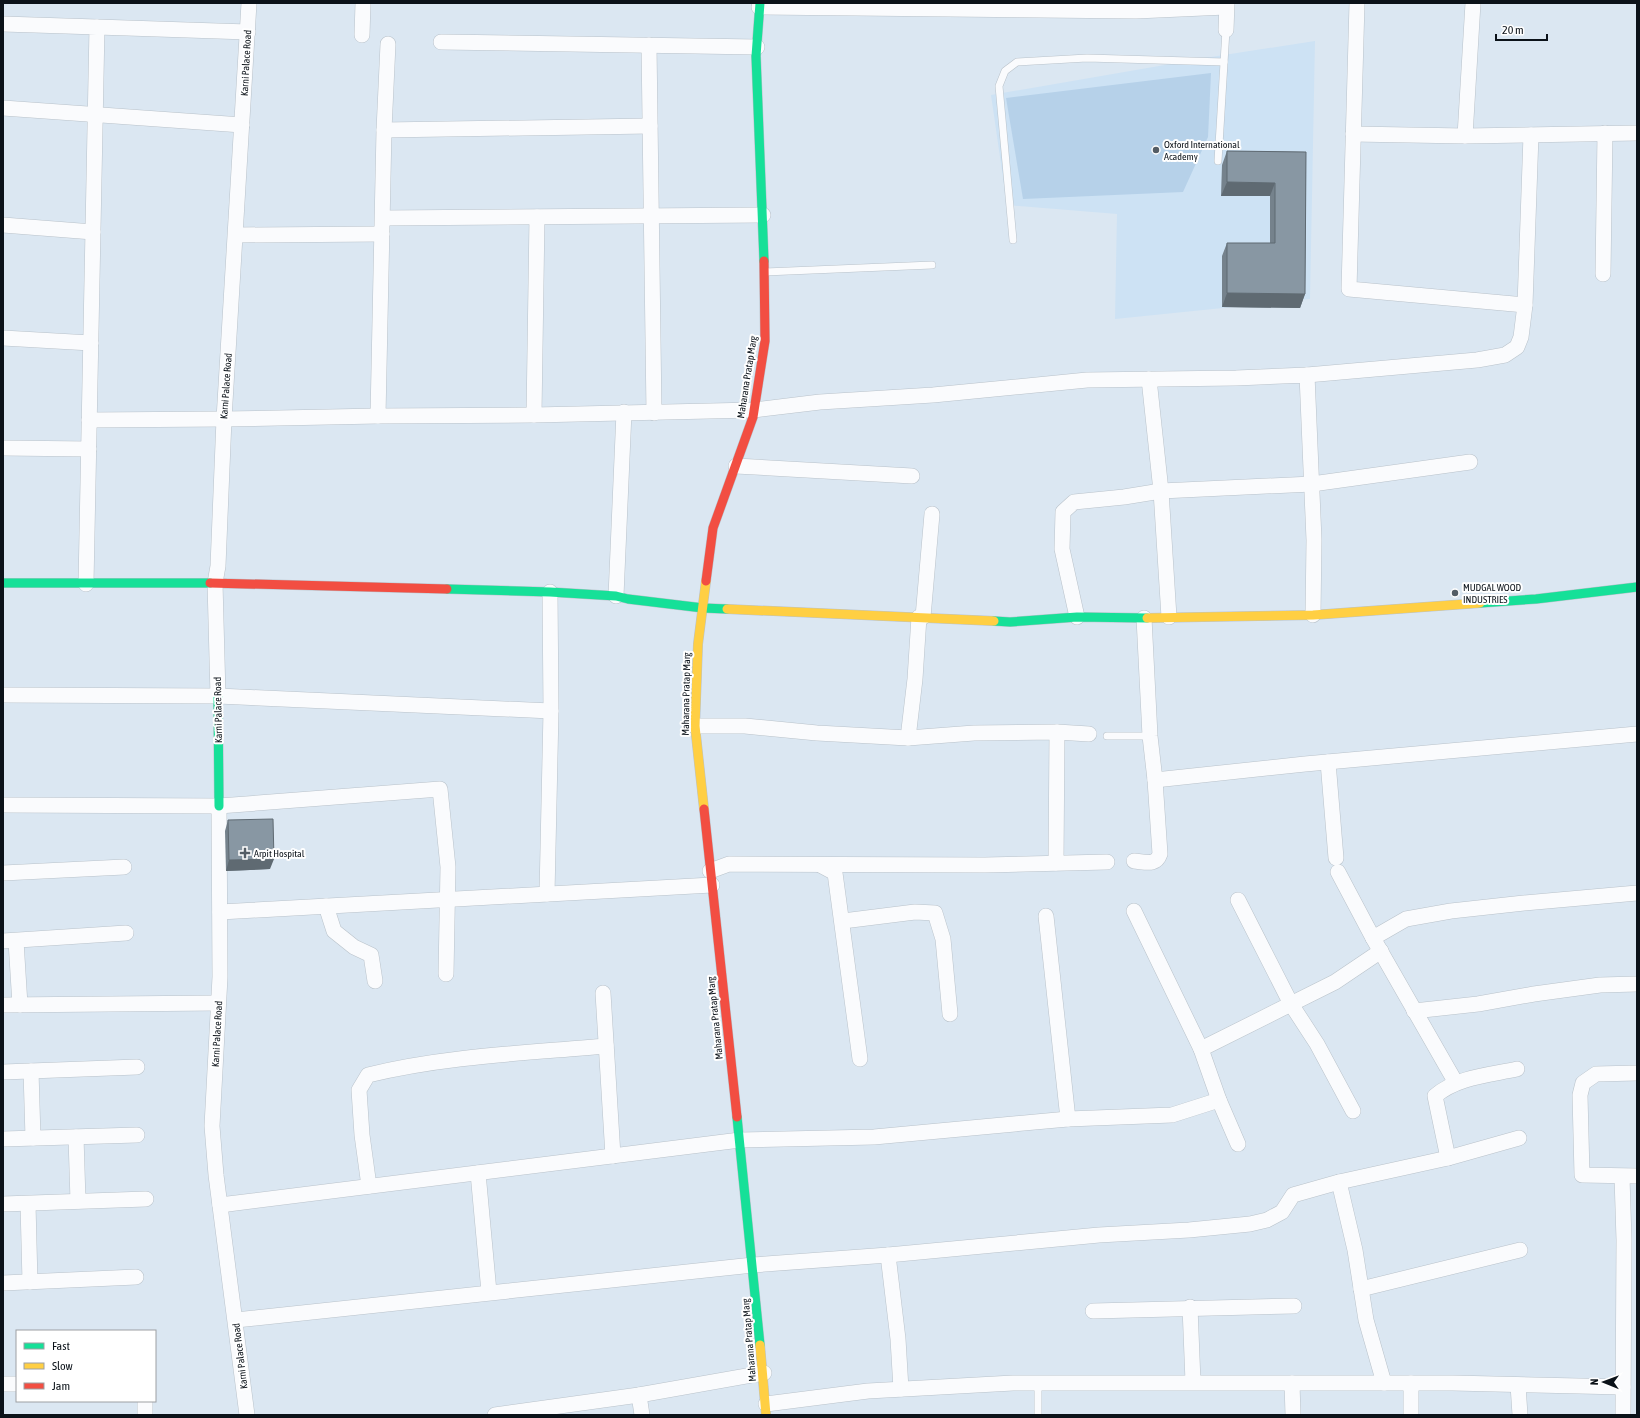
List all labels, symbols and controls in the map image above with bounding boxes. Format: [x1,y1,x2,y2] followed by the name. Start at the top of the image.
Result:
[1496,16,1547,42] scale bar
[1502,23,1524,37] text: 20 m
[239,29,253,96] street label: Karni Palace Road
[1164,139,1240,162] place label: Oxford International Academy
[1151,145,1161,155] marker: Oxford International Academy
[735,334,759,419] street label: Maharana Pratap Marg
[218,352,234,419] street label: Karni Palace Road
[1463,582,1521,605] place label: MUDGAL WOOD INDUSTRIES
[1450,588,1460,598] marker: MUDGAL WOOD INDUSTRIES
[680,652,692,736] street label: Maharana Pratap Marg
[212,677,224,743] street label: Karni Palace Road
[239,847,251,859] marker: Arpit Hospital
[254,848,305,859] place label: Arpit Hospital
[705,975,725,1060] street label: Maharana Pratap Marg
[210,1000,224,1067] street label: Karni Palace Road
[740,1297,758,1382] street label: Maharana Pratap Marg
[230,1322,249,1390] street label: Karni Palace Road
[16,1330,156,1402] legend
[52,1339,70,1353] text: Fast
[52,1359,73,1373] text: Slow
[1584,1362,1624,1402] north arrow
[1588,1378,1600,1385] text: N
[52,1379,70,1393] text: Jam

